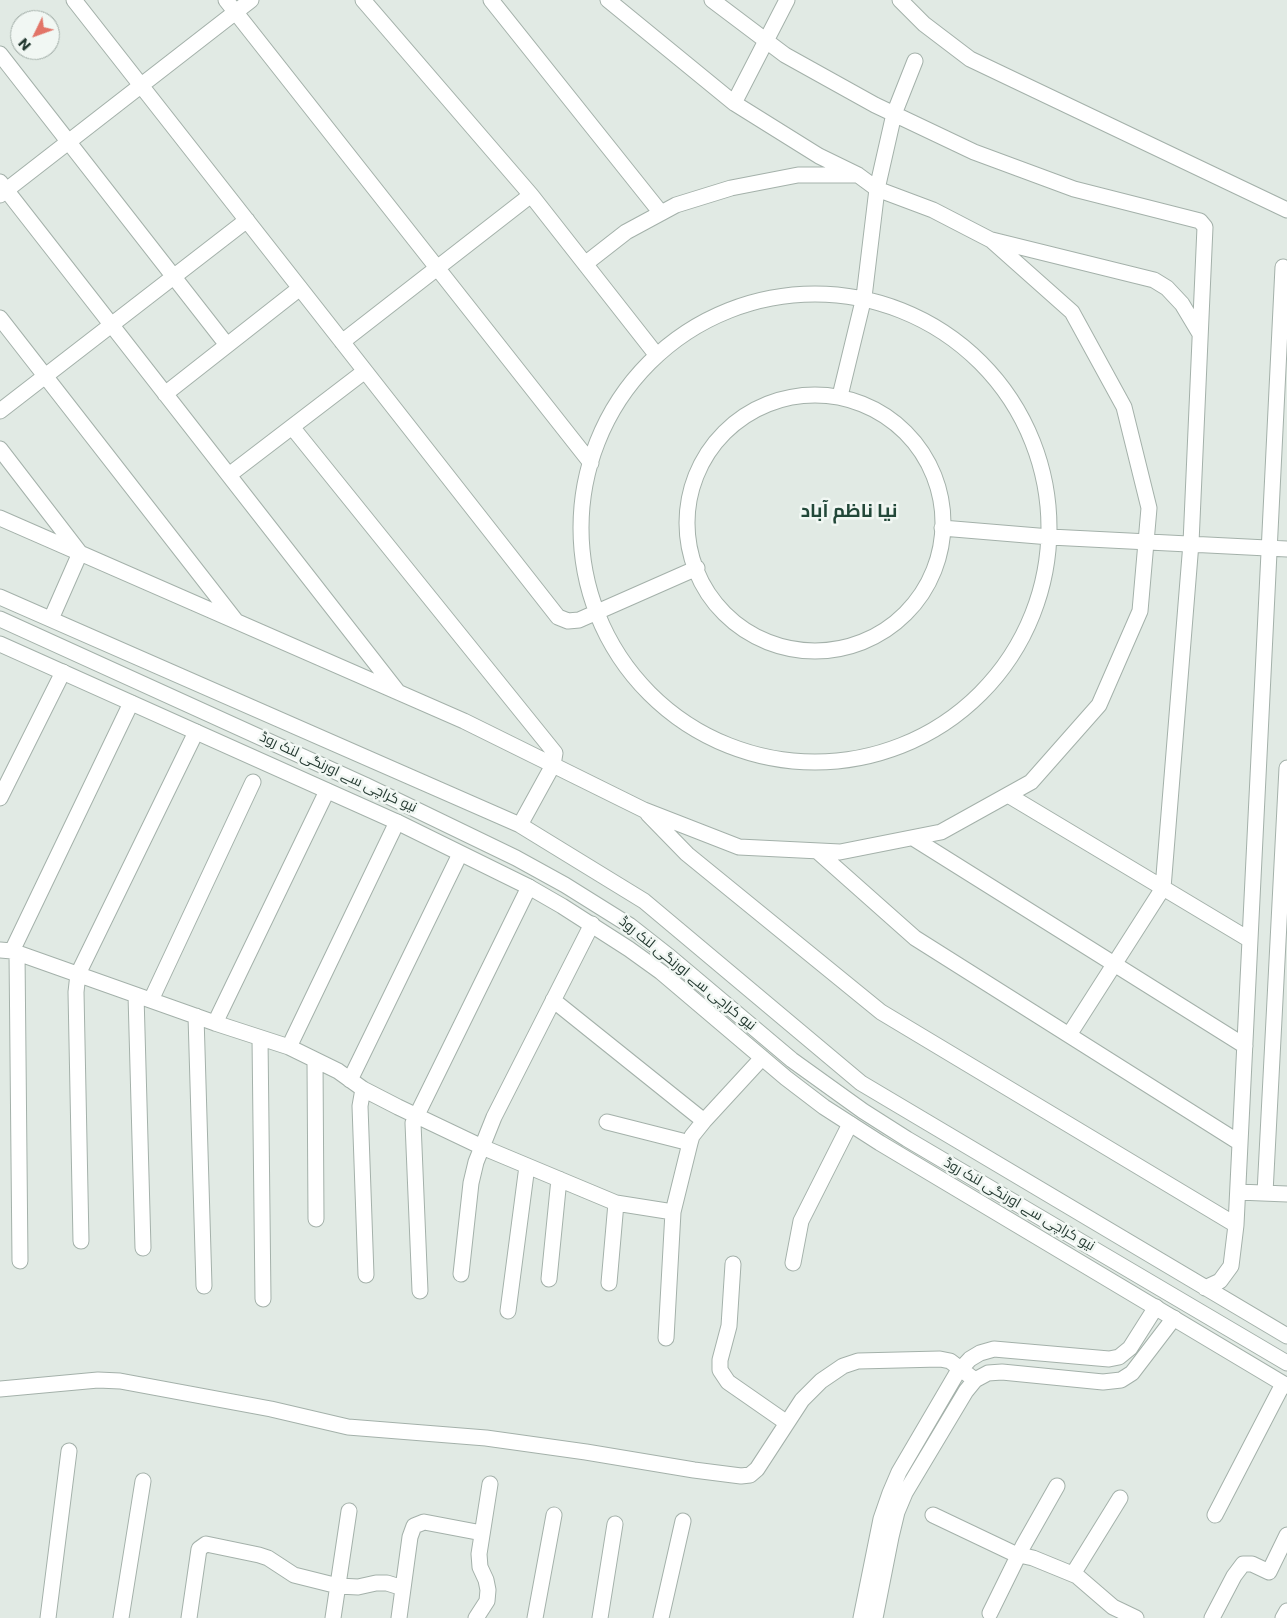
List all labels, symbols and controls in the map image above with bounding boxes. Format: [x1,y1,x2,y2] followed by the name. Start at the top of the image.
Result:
[10,10,60,60] north arrow
[14,34,36,55] text: N
[801,501,897,523] district label: نیا ناظم آباد
[257,729,419,817] street label: نیو کراچی سے اورنگی لنک روڈ
[615,913,759,1035] street label: نیو کراچی سے اورنگی لنک روڈ
[941,1155,1097,1255] street label: نیو کراچی سے اورنگی لنک روڈ

